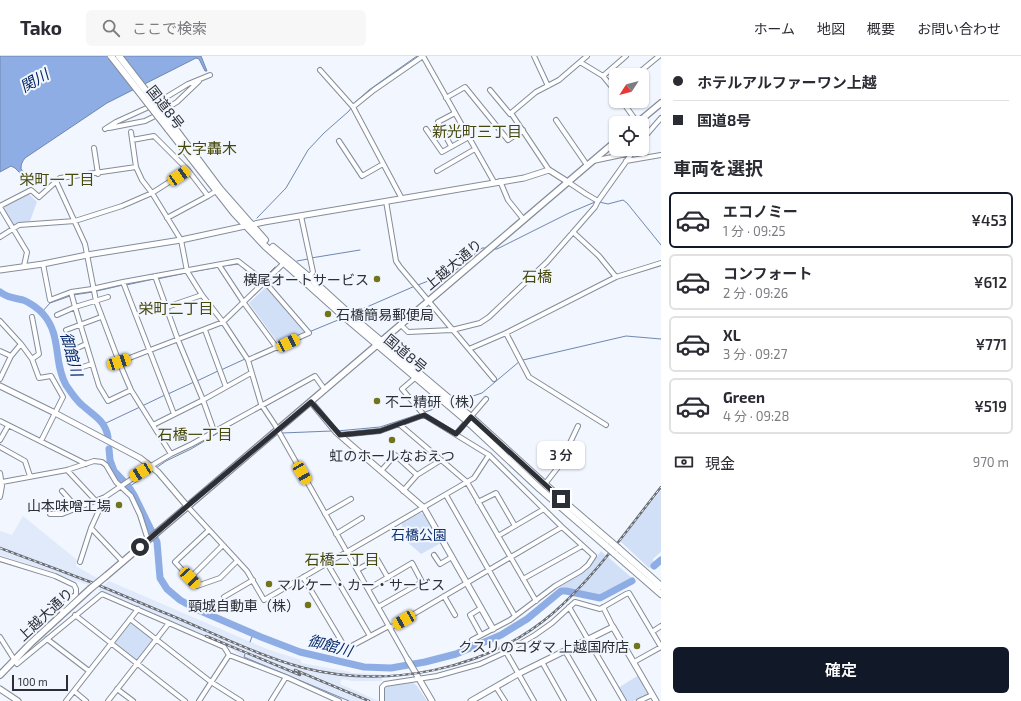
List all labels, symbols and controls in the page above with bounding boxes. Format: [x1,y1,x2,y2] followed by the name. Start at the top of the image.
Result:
[86,10,366,46] search box
[20,16,62,39] text: Tako
[100,17,122,39] icon: search
[132,19,207,37] text: ここで検索
[753,20,795,37] text: ホーム
[817,20,845,37] text: 地図
[867,20,895,37] text: 概要
[917,20,1001,37] text: お問い合わせ
[17,64,53,95] water label: 関川
[609,68,649,108] north arrow
[609,68,649,156] map controls
[697,73,877,91] text: ホテルアルファーワン上越
[144,82,188,132] street label: 国道8号
[697,111,751,129] text: 国道8号
[609,116,649,156] button: locate
[432,122,522,140] district label: 新光町三丁目
[177,139,237,157] district label: 大字轟木
[673,157,763,179] text: 車両を選択
[166,164,192,188] car
[19,170,95,188] district label: 栄町一丁目
[675,202,711,238] icon: car
[723,202,798,220] text: エコノミー
[971,211,1007,229] text: ¥453
[723,223,786,239] text: 1 分 · 09:25
[421,235,485,293] street label: 上越大通り
[675,264,711,300] icon: car
[723,264,813,282] text: コンフォート
[522,267,552,285] district label: 石橋
[243,271,369,288] place label: 横尾オートサービス
[974,273,1007,291] text: ¥612
[372,274,382,284] marker: 横尾オートサービス
[723,285,788,301] text: 2 分 · 09:26
[138,299,214,317] district label: 栄町二丁目
[336,306,434,323] place label: 石橋簡易郵便局
[323,309,333,319] marker: 石橋簡易郵便局
[675,326,711,362] icon: car
[723,326,741,344] text: XL
[57,330,87,380] water label: 御館川
[381,330,431,376] street label: 国道8号
[275,332,301,354] car
[975,335,1007,353] text: ¥771
[723,346,787,362] text: 3 分 · 09:27
[106,352,132,372] car
[675,388,711,424] icon: car
[723,388,765,406] text: Green
[385,393,483,410] place label: 不二精研（株）
[372,396,382,406] marker: 不二精研（株）
[974,397,1007,415] text: ¥519
[723,408,789,424] text: 4 分 · 09:28
[157,425,233,443] district label: 石橋一丁目
[387,435,397,445] marker: 虹のホールなおえつ
[537,441,585,469] callout: 3 分
[329,447,455,464] place label: 虹のホールなおえつ
[549,447,573,463] text: 3 分
[673,451,695,473] icon: cash
[705,454,735,472] text: 現金
[973,454,1009,470] text: 970 m
[291,460,313,486] car
[128,461,154,483] car
[552,490,570,508] route end
[27,497,111,514] place label: 山本味噌工場
[114,500,124,510] marker: 山本味噌工場
[391,526,447,543] park label: 石橋公園
[131,538,149,556] route start
[304,550,380,568] district label: 石橋二丁目
[177,565,203,591] car
[277,576,445,593] place label: マルケー・カー・サービス
[264,579,274,589] marker: マルケー・カー・サービス
[14,584,76,644] street label: 上越大通り
[188,597,300,614] place label: 頸城自動車（株）
[303,600,313,610] marker: 頸城自動車（株）
[391,609,417,631] car
[306,630,356,660] water label: 御館川
[458,638,629,655] place label: クスリのコダマ 上越国府店
[632,641,642,651] marker: クスリのコダマ 上越国府店
[673,647,1009,693] button: 確定
[12,673,68,692] scale bar
[18,675,48,688] text: 100 m

